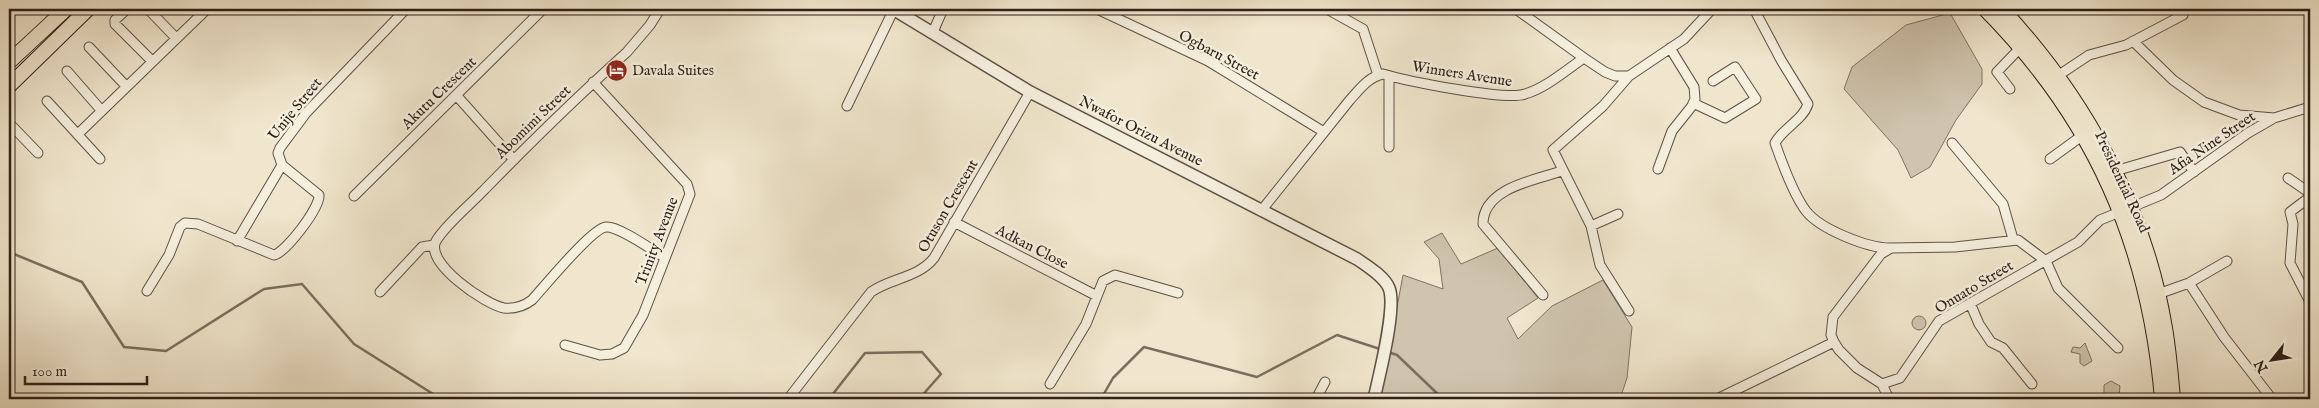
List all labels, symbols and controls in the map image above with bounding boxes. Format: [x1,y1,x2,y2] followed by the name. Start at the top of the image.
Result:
[1175,26,1263,84] street label: Ogbaru Street
[397,53,480,134] street label: Akutu Crescent
[1411,57,1514,91] street label: Winners Avenue
[604,58,628,82] hotel icon: Davala Suites
[632,61,714,80] place label: Davala Suites
[264,74,326,144] street label: Unije Street
[490,81,575,164] street label: Abomimi Street
[1076,91,1206,171] street label: Nwafor Orizu Avenue
[2164,107,2259,180] street label: Afia Nine Street
[2090,128,2154,237] street label: Presidential Road
[914,156,982,256] street label: Otuson Crescent
[631,194,683,288] street label: Trinity Avenue
[992,220,1072,273] street label: Adkan Close
[1931,256,2017,318] street label: Onuato Street
[2246,336,2296,386] north arrow
[25,353,148,385] scale bar
[2251,356,2273,377] text: N
[32,362,68,381] text: 100 m

